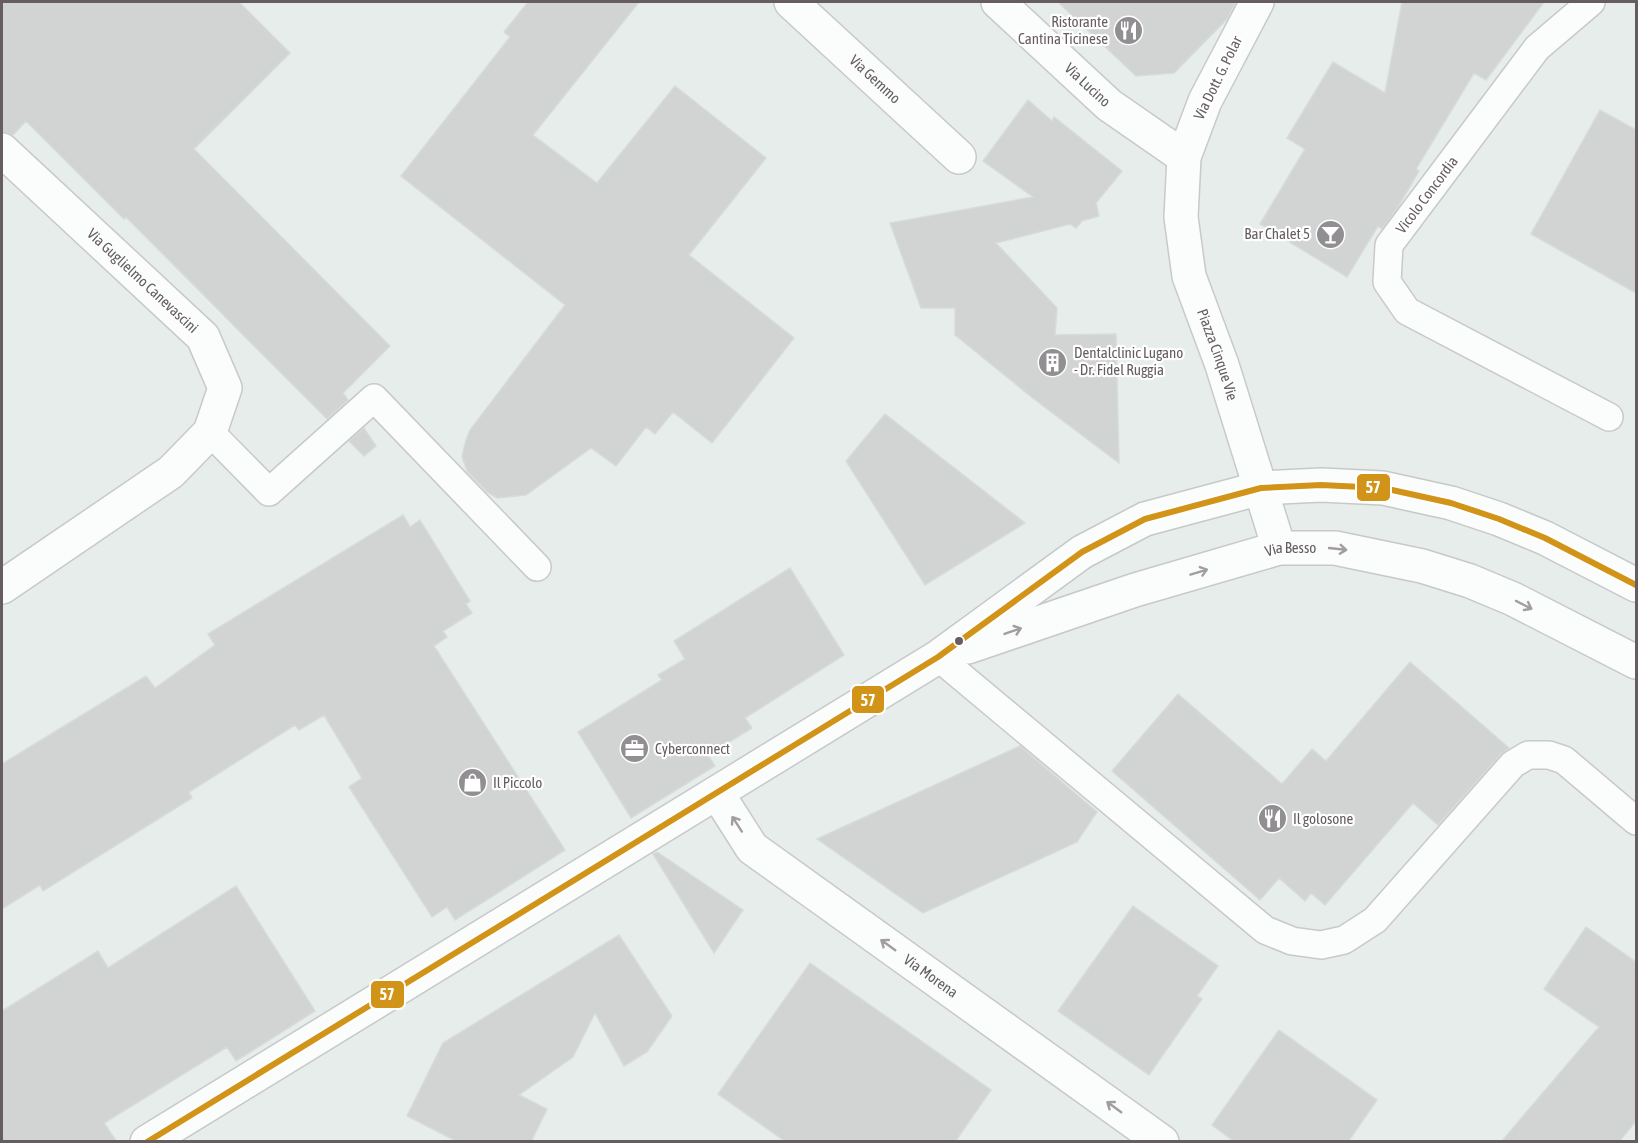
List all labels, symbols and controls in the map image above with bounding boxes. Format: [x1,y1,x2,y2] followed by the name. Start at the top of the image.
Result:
[1018,13,1108,47] place label: Ristorante Cantina Ticinese
[1113,15,1145,47] restaurant icon: Ristorante Cantina Ticinese
[1190,33,1245,122] street label: Via Dott. G. Polar
[846,51,904,107] street label: Via Gemmo
[1061,59,1114,110] street label: Via Lucino
[1392,153,1461,237] street label: Vicolo Concordia
[1315,218,1347,250] bar icon: Bar Chalet 5
[84,225,202,336] street label: Via Guglielmo Canevascini
[1244,225,1310,242] place label: Bar Chalet 5
[1194,307,1242,403] street label: Piazza Cinque Vie
[1074,344,1183,378] place label: Dentalclinic Lugano - Dr. Fidel Ruggia
[1037,346,1069,378] building icon: Dentalclinic Lugano - Dr. Fidel Ruggia
[1356,473,1391,502] line badge: 57
[1365,478,1381,496] text: 57
[1263,539,1316,560] street label: Via Besso
[1327,544,1347,555] one-way arrow
[1189,566,1208,577] one-way arrow
[1514,599,1532,611] one-way arrow
[1003,625,1022,636] one-way arrow
[953,635,965,647] unlabelled marker
[851,685,885,714] line badge: 57
[860,691,876,709] text: 57
[618,733,650,765] office icon: Cyberconnect
[655,740,730,757] place label: Cyberconnect
[456,767,488,799] shop icon: Il Piccolo
[493,774,542,791] place label: Il Piccolo
[1256,803,1288,835] restaurant icon: Il golosone
[1293,810,1354,827] place label: Il golosone
[730,816,742,833] one-way arrow
[880,939,896,951] one-way arrow
[901,951,961,1001] street label: Via Morena
[370,980,405,1009] line badge: 57
[379,985,395,1003] text: 57
[1107,1101,1123,1114] one-way arrow

